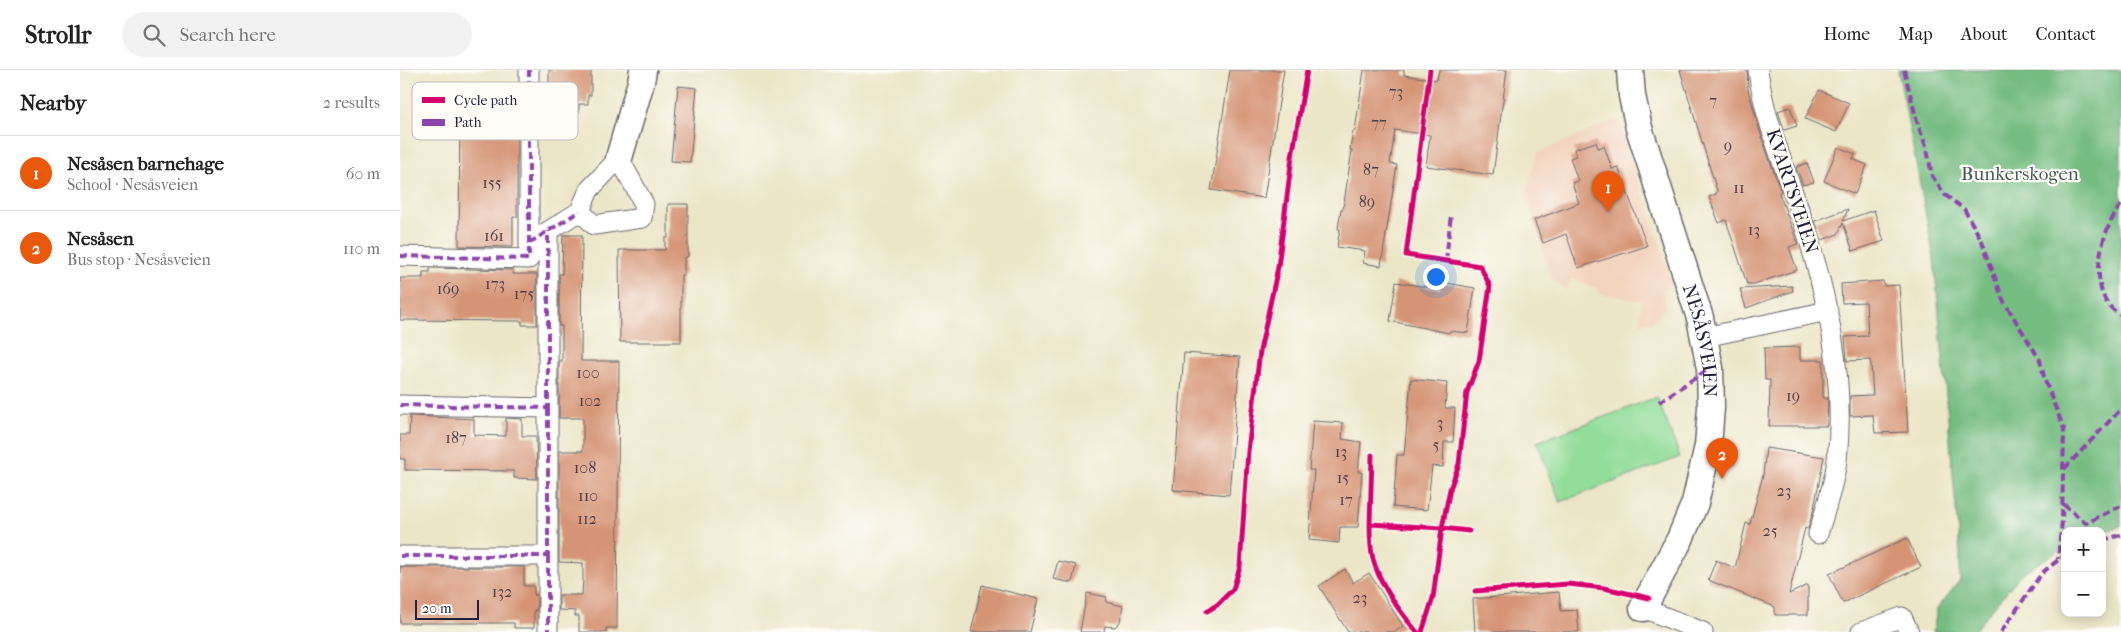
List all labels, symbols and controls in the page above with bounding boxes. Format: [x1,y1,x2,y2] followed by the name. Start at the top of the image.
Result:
[122,12,472,57] search box
[25,21,92,49] text: Strollr
[140,21,168,49] icon: search
[180,24,276,46] text: Search here
[1823,24,1870,45] text: Home
[1898,24,1933,45] text: Map
[1961,24,2007,45] text: About
[2035,24,2096,45] text: Contact
[412,82,578,140] legend
[1389,82,1403,101] house number: 73
[20,91,86,115] text: Nearby
[1709,91,1717,110] house number: 7
[454,92,518,109] text: Cycle path
[323,93,380,112] text: 2 results
[1371,113,1387,132] house number: 77
[454,114,482,131] text: Path
[1761,126,1823,257] street label: KVARTSVEIEN
[1724,136,1732,155] house number: 9
[67,153,224,175] text: Nesåsen barnehage
[1363,160,1379,179] house number: 87
[1961,163,2079,185] park label: Bunkerskogen
[33,164,39,183] text: 1
[346,164,380,183] text: 60 m
[1592,171,1624,212] pin: 1
[482,173,502,192] house number: 155
[67,175,198,194] text: School · Nesåsveien
[1733,178,1745,197] house number: 11
[1359,192,1375,211] house number: 89
[1748,220,1760,239] house number: 13
[484,226,504,245] house number: 161
[67,228,134,250] text: Nesåsen
[32,239,40,258] text: 2
[343,239,380,258] text: 110 m
[67,250,211,269] text: Bus stop · Nesåsveien
[1423,264,1449,290] your location
[485,274,505,293] house number: 173
[437,279,459,298] house number: 169
[1678,281,1721,398] street label: NESÅSVEIEN
[514,284,534,303] house number: 175
[576,363,600,382] house number: 100
[1786,386,1800,405] house number: 19
[579,391,601,410] house number: 102
[1437,413,1443,432] house number: 3
[445,428,467,447] house number: 187
[1433,435,1440,454] house number: 5
[1706,438,1738,479] pin: 2
[1335,442,1347,461] house number: 13
[574,458,596,477] house number: 108
[1337,468,1349,487] house number: 15
[1777,481,1791,500] house number: 23
[578,486,598,505] house number: 110
[1339,490,1353,509] house number: 17
[577,509,597,528] house number: 112
[1762,521,1778,540] house number: 25
[2061,527,2106,617] map controls
[2061,527,2106,572] button: +
[2061,572,2106,617] button: −
[492,582,512,601] house number: 132
[1353,588,1367,607] house number: 23
[415,597,479,620] scale bar
[422,600,452,617] text: 20 m

